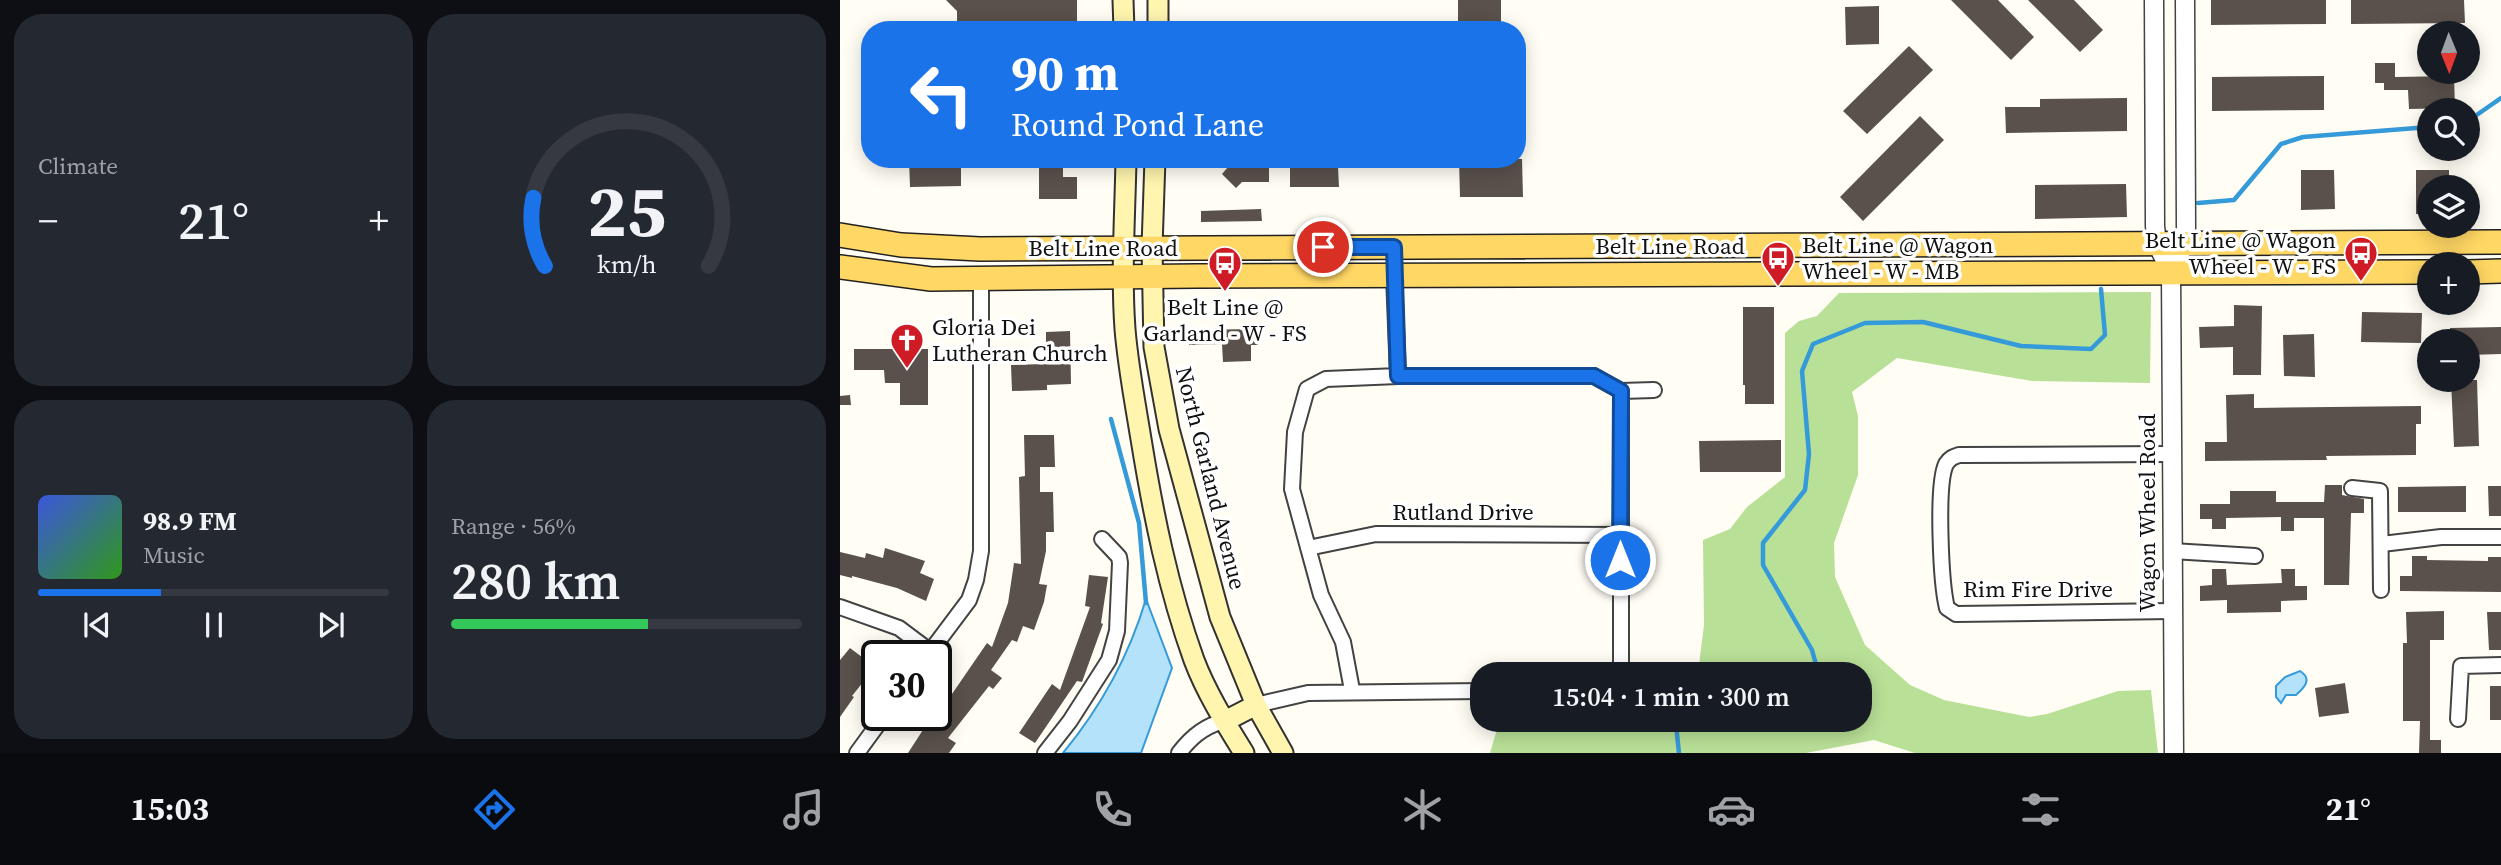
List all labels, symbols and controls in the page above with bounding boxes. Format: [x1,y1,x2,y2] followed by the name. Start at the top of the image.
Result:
[2417,21,2480,84] north arrow
[2417,21,2480,392] map controls
[1011,39,1119,106] text: 90 m
[896,49,987,140] icon: left
[2417,98,2480,161] button: search
[1011,103,1264,147] text: Round Pond Lane
[38,150,118,182] text: Climate
[587,161,666,260] text: 25
[2417,175,2480,238] button: layers
[178,185,249,256] text: 21°
[38,195,58,247] text: −
[369,195,389,247] text: +
[1293,217,1353,277] pin
[2145,224,2336,282] place label: Belt Line @ Wagon Wheel - W - FS
[1304,228,1342,266] icon: arrive
[1802,229,1993,287] place label: Belt Line @ Wagon Wheel - W - MB
[1595,230,1745,262] street label: Belt Line Road
[1028,232,1178,264] street label: Belt Line Road
[2342,234,2380,283] bus stop icon: Belt Line @ Wagon Wheel - W - FS
[1759,239,1797,288] bus stop icon: Belt Line @ Wagon Wheel - W - MB
[1206,244,1244,293] bus stop icon: Belt Line @ Garland - W - FS
[597,247,656,281] text: km/h
[2417,252,2480,315] button: +
[1143,291,1307,349] place label: Belt Line @ Garland - W - FS
[932,311,1108,369] place label: Gloria Dei Lutheran Church
[888,321,926,370] church icon: Gloria Dei Lutheran Church
[2417,329,2480,392] button: −
[1168,363,1254,593] street label: North Garland Avenue
[2131,414,2163,612] street label: Wagon Wheel Road
[1392,496,1534,528] street label: Rutland Drive
[143,503,237,539] text: 98.9 FM
[451,510,576,542] text: Range · 56%
[1583,523,1657,597] position arrow
[143,539,205,571] text: Music
[451,545,620,616] text: 280 km
[1963,573,2113,605] street label: Rim Fire Drive
[78,606,116,644] icon: previous
[195,606,233,644] icon: pause
[312,606,350,644] icon: next
[861,640,952,731] speed limit sign: 30
[1552,679,1790,715] text: 15:04 · 1 min · 300 m
[470,785,519,834] icon: directions
[779,785,828,834] icon: music
[1088,785,1137,834] icon: phone
[1398,785,1447,834] icon: climate
[1707,785,1756,834] icon: car
[2016,785,2065,834] icon: filters
[130,787,209,831] text: 15:03
[2326,787,2371,831] text: 21°

